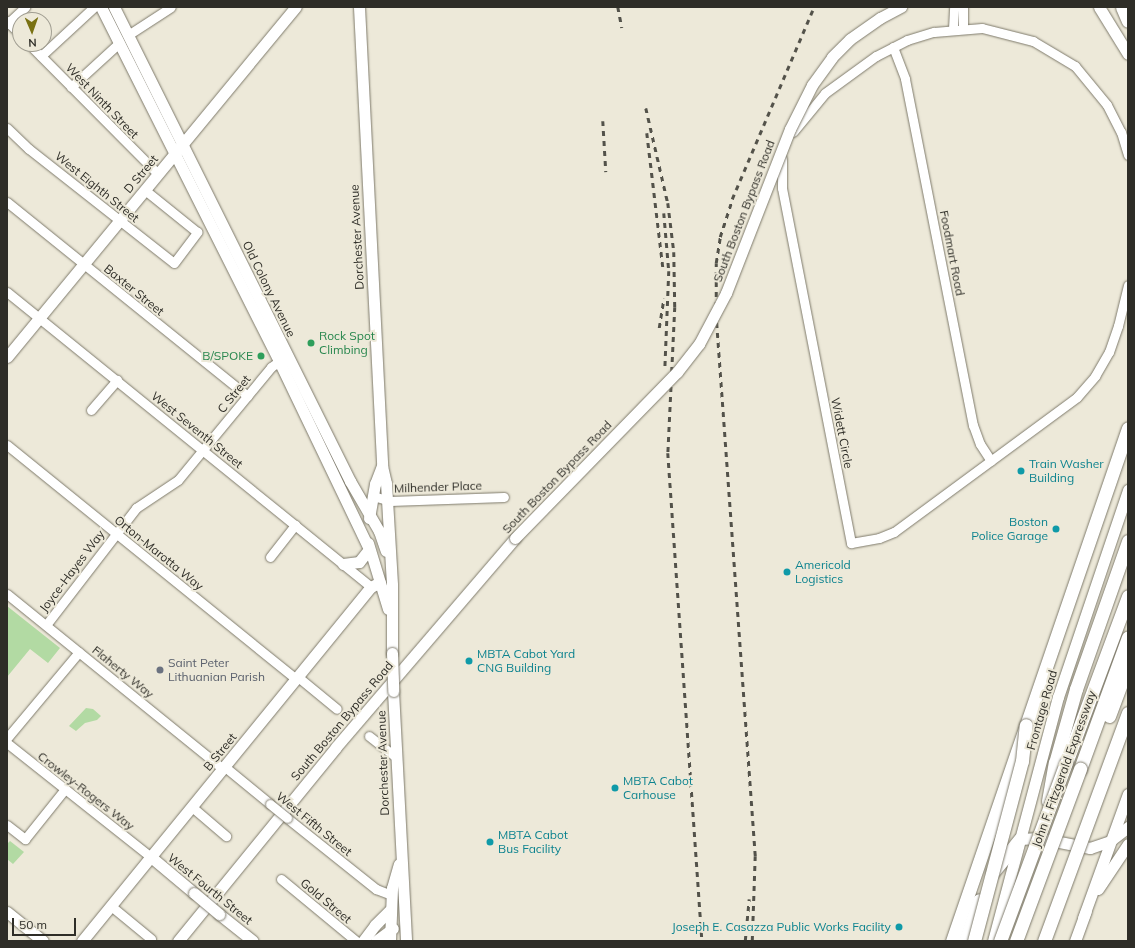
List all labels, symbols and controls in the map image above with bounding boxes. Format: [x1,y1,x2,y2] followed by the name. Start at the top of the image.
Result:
[12,12,52,52] north arrow
[28,36,37,50] text: N
[63,60,141,142] street label: West Ninth Street
[710,138,778,284] street label: South Boston Bypass Road
[52,149,142,225] street label: West Eighth Street
[121,152,161,196] street label: D Street
[347,184,367,290] street label: Dorchester Avenue
[937,209,967,297] street label: Foodmart Road
[239,239,299,339] street label: Old Colony Avenue
[101,261,167,319] street label: Baxter Street
[319,329,375,357] place label: Rock Spot Climbing
[306,338,316,348] marker: Rock Spot Climbing
[202,349,253,363] place label: B/SPOKE
[256,351,266,361] marker: B/SPOKE
[214,372,254,416] street label: C Street
[148,389,246,471] street label: West Seventh Street
[828,396,856,470] street label: Widett Circle
[499,418,615,536] street label: South Boston Bypass Road
[1029,457,1104,485] place label: Train Washer Building
[1016,466,1026,476] marker: Train Washer Building
[394,478,482,496] street label: Milhender Place
[112,513,206,593] street label: Orton-Marotta Way
[971,515,1048,543] place label: Boston Police Garage
[1051,524,1061,534] marker: Boston Police Garage
[36,527,108,615] street label: Joyce-Hayes Way
[795,558,851,586] place label: Americold Logistics
[782,567,792,577] marker: Americold Logistics
[89,643,157,701] street label: Flaherty Way
[477,647,575,675] place label: MBTA Cabot Yard CNG Building
[168,656,265,684] place label: Saint Peter Lithuanian Parish
[464,656,474,666] marker: MBTA Cabot Yard CNG Building
[288,659,396,783] street label: South Boston Bypass Road
[155,665,165,675] marker: Saint Peter Lithuanian Parish
[1024,668,1060,752] street label: Frontage Road
[1029,689,1099,849] street label: John F. Fitzgerald Expressway
[374,710,392,816] street label: Dorchester Avenue
[200,730,240,774] street label: B Street
[35,749,137,833] street label: Crowley-Rogers Way
[623,774,693,802] place label: MBTA Cabot Carhouse
[610,783,620,793] marker: MBTA Cabot Carhouse
[273,789,355,859] street label: West Fifth Street
[498,828,568,856] place label: MBTA Cabot Bus Facility
[485,837,495,847] marker: MBTA Cabot Bus Facility
[165,850,255,928] street label: West Fourth Street
[298,876,354,926] street label: Gold Street
[14,910,78,936] scale bar
[19,917,47,932] text: 50 m
[672,920,891,934] place label: Joseph E. Casazza Public Works Facility
[894,922,904,932] marker: Joseph E. Casazza Public Works Facility

